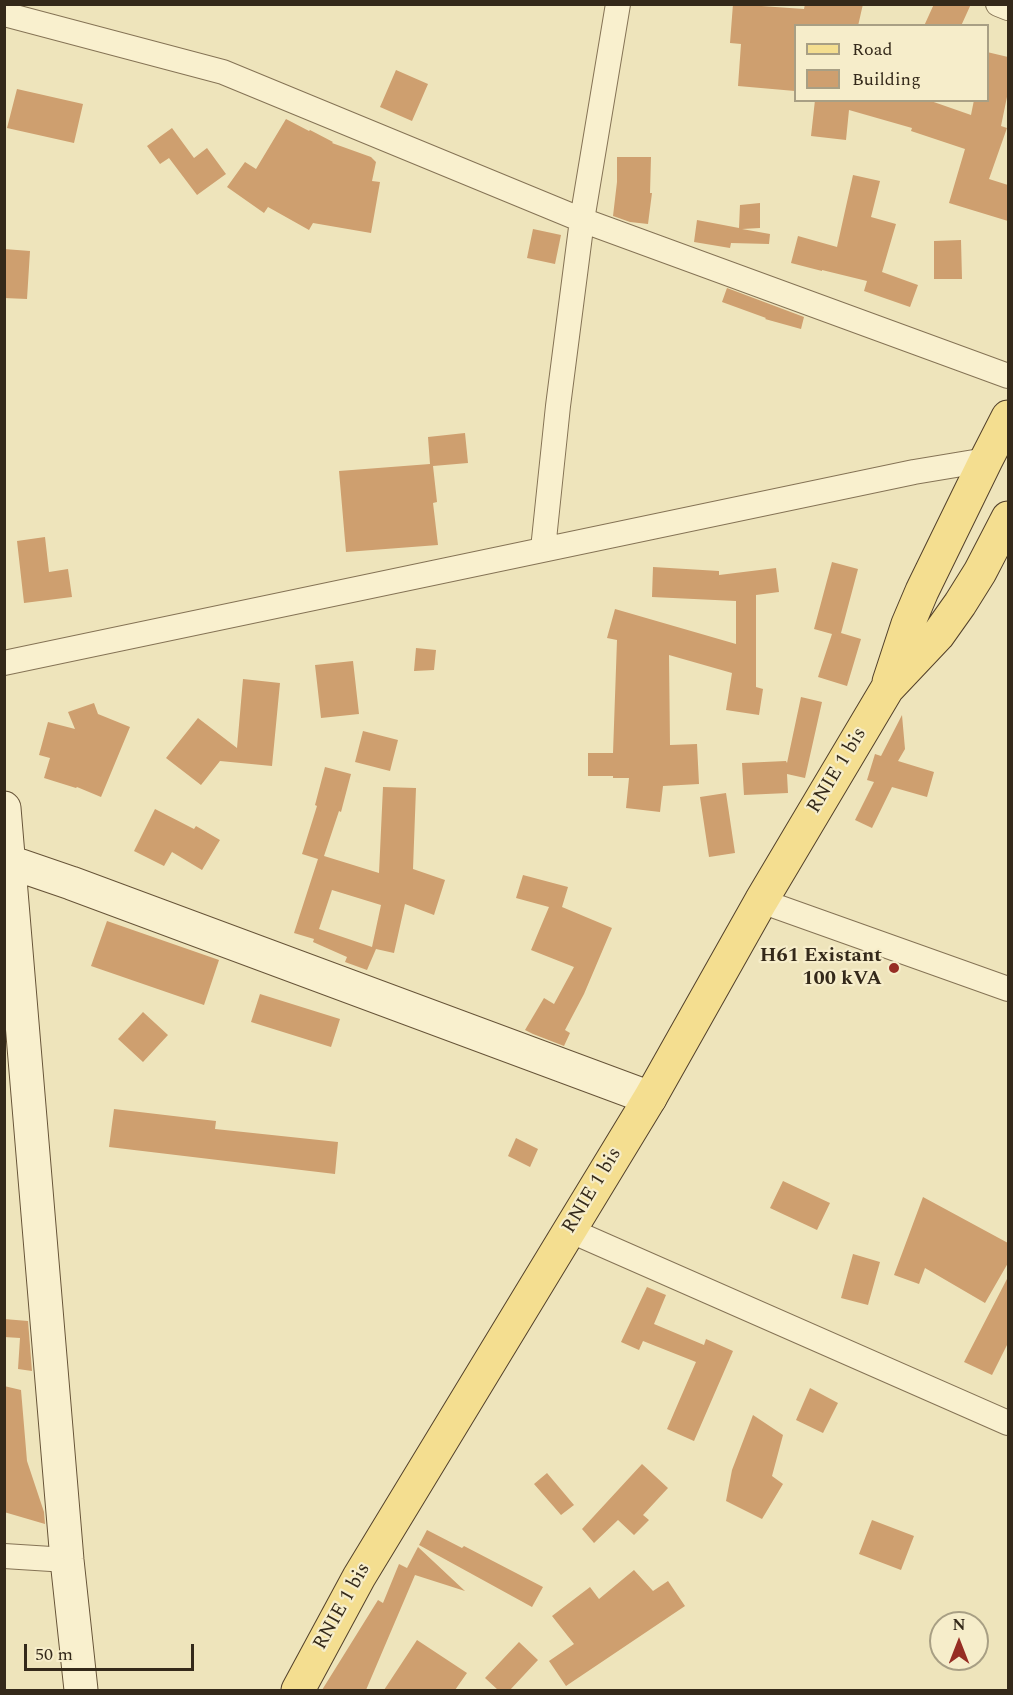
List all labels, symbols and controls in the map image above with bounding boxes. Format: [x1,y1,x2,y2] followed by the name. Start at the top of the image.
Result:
[794,24,989,102] legend
[852,36,893,63] text: Road
[852,66,921,93] text: Building
[803,724,873,818] street label: RNIE 1 bis
[760,945,882,992] place label: H61 Existant 100 kVA
[887,961,901,975] marker: H61 Existant 100 kVA
[558,1144,628,1238] street label: RNIE 1 bis
[309,1559,377,1655] street label: RNIE 1 bis
[929,1611,989,1671] north arrow
[952,1613,966,1637] text: N
[27,1632,196,1670] scale bar
[35,1641,73,1668] text: 50 m

